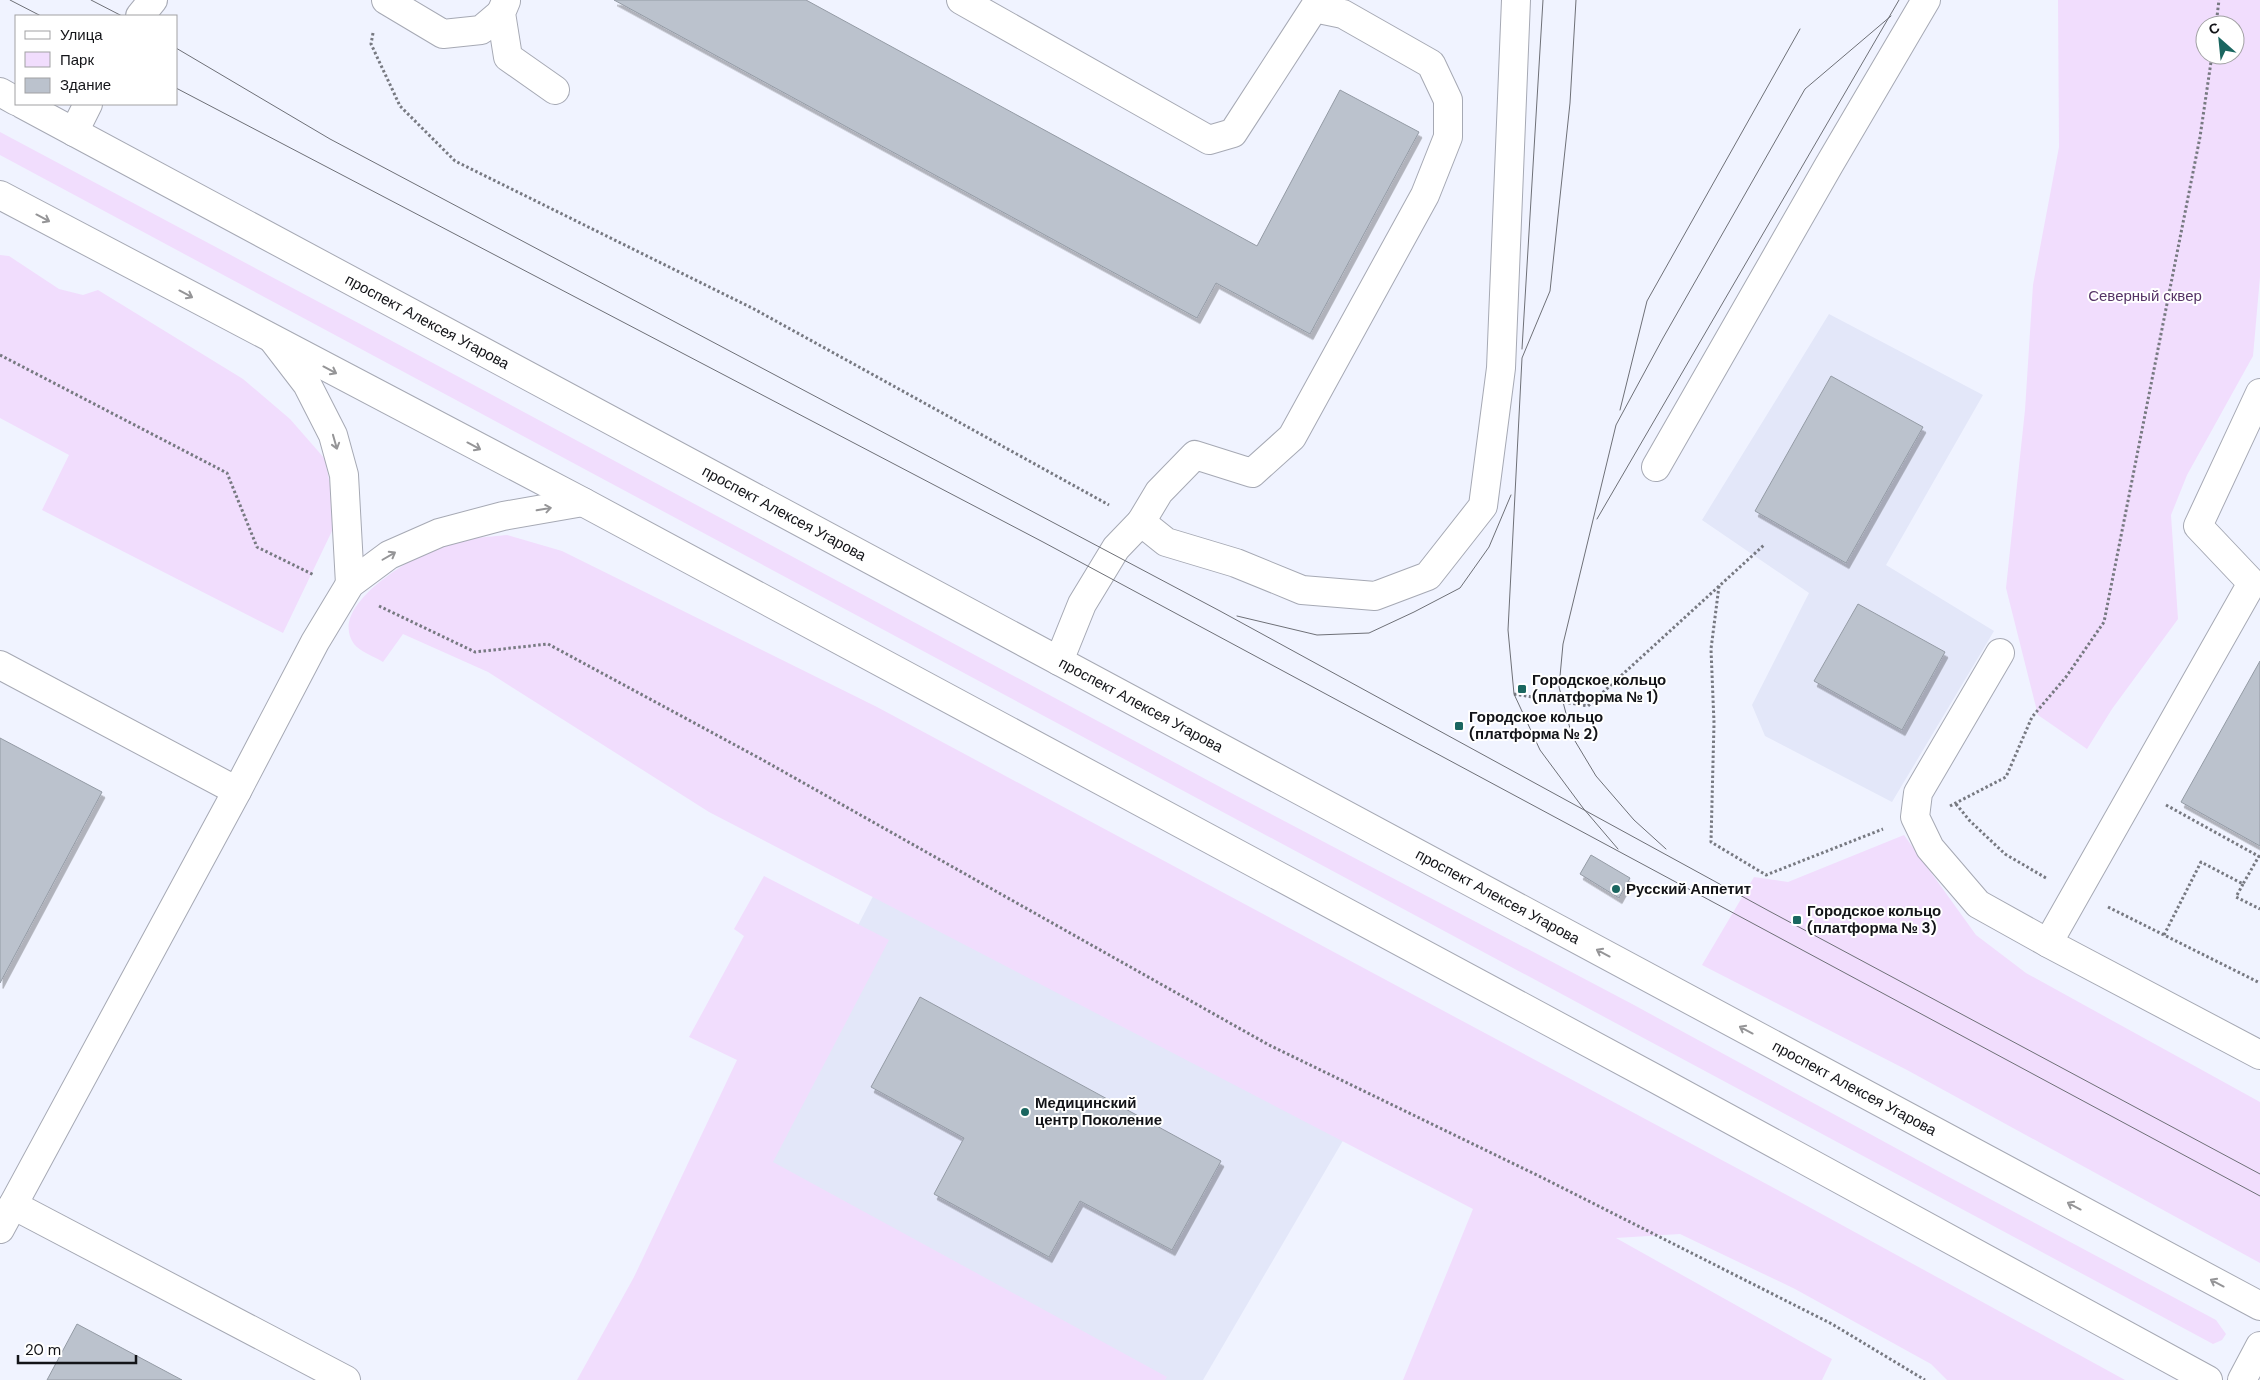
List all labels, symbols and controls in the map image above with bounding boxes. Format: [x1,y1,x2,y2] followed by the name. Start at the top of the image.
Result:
[15,15,178,105] legend
[2195,15,2245,65] north arrow
[2206,18,2223,39] text: С
[60,25,103,45] text: Улица
[60,50,94,70] text: Парк
[60,75,111,95] text: Здание
[35,214,50,223] one-way arrow
[342,269,513,374] street label: проспект Алексея Угарова
[2088,286,2202,306] park label: Северный сквер
[179,290,193,300] one-way arrow
[322,366,337,375] one-way arrow
[330,433,340,449] one-way arrow
[466,442,481,451] one-way arrow
[699,461,870,566] street label: проспект Алексея Угарова
[536,503,552,513] one-way arrow
[382,550,396,560] one-way arrow
[1055,653,1227,757] street label: проспект Алексея Угарова
[1532,670,1666,707] place label: Городское кольцо (платформа № 1)
[1516,683,1528,695] marker: Городское кольцо (платформа № 1)
[1469,707,1603,744] place label: Городское кольцо (платформа № 2)
[1453,720,1465,732] marker: Городское кольцо (платформа № 2)
[1412,844,1584,949] street label: проспект Алексея Угарова
[1626,879,1751,899] place label: Русский Аппетит
[1610,883,1622,895] marker: Русский Аппетит
[1807,901,1941,938] place label: Городское кольцо (платформа № 3)
[1791,914,1803,926] marker: Городское кольцо (платформа № 3)
[1596,947,1610,957] one-way arrow
[1739,1024,1754,1034] one-way arrow
[1769,1036,1941,1141] street label: проспект Алексея Угарова
[1035,1093,1162,1130] place label: Медицинский центр Поколение
[1019,1106,1031,1118] marker: Медицинский центр Поколение
[2067,1201,2082,1210] one-way arrow
[2210,1278,2225,1287] one-way arrow
[18,1332,135,1364] scale bar
[25,1340,61,1360] text: 20 m

